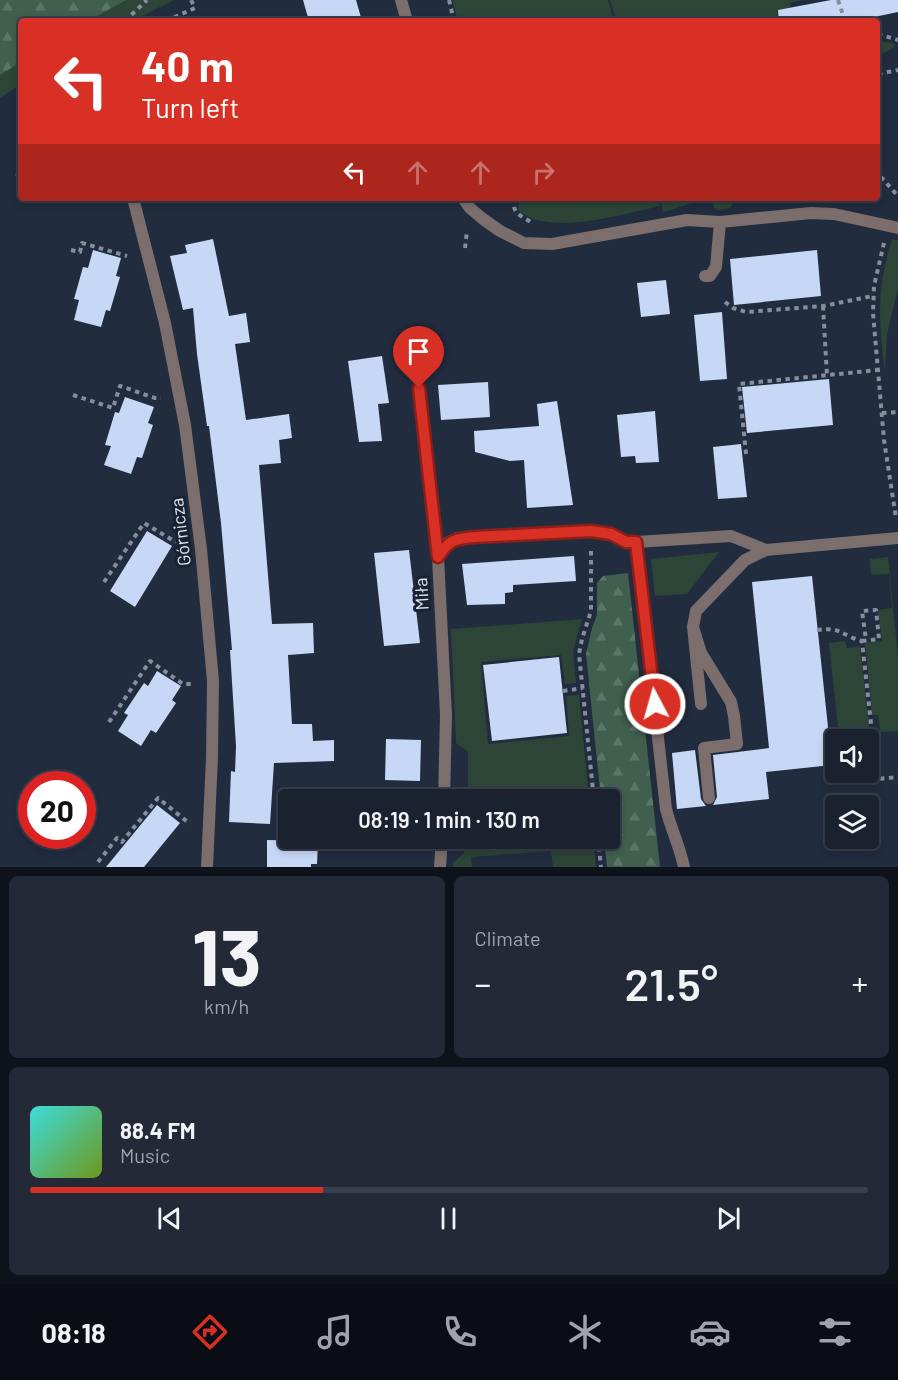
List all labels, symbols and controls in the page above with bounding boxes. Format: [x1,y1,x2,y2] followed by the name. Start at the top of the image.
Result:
[141,40,234,90] text: 40 m
[42,42,120,120] icon: left
[141,91,239,123] text: Turn left
[338,156,371,189] icon: left
[401,156,434,189] icon: ahead
[464,156,497,189] icon: ahead
[527,156,560,189] icon: right
[393,326,444,388] pin
[402,335,435,368] icon: arrive
[165,497,195,567] street label: Górnicza
[409,577,433,611] street label: Miła
[623,672,687,736] position arrow
[825,729,879,849] map controls
[825,729,879,783] button: sound
[18,771,96,849] speed limit sign: 20
[825,795,879,849] button: layers
[358,806,540,832] text: 08:19 · 1 min · 130 m
[192,908,262,1002] text: 13
[475,926,541,950] text: Climate
[625,956,718,1010] text: 21.5°
[475,963,491,1003] text: −
[851,963,868,1003] text: +
[204,994,249,1018] text: km/h
[120,1117,196,1143] text: 88.4 FM
[120,1143,170,1167] text: Music
[153,1202,186,1235] icon: previous
[432,1202,465,1235] icon: pause
[712,1202,745,1235] icon: next
[189,1311,231,1353] icon: directions
[314,1311,356,1353] icon: music
[439,1311,481,1353] icon: phone
[564,1311,606,1353] icon: climate
[689,1311,731,1353] icon: car
[814,1311,856,1353] icon: filters
[42,1316,106,1348] text: 08:18

